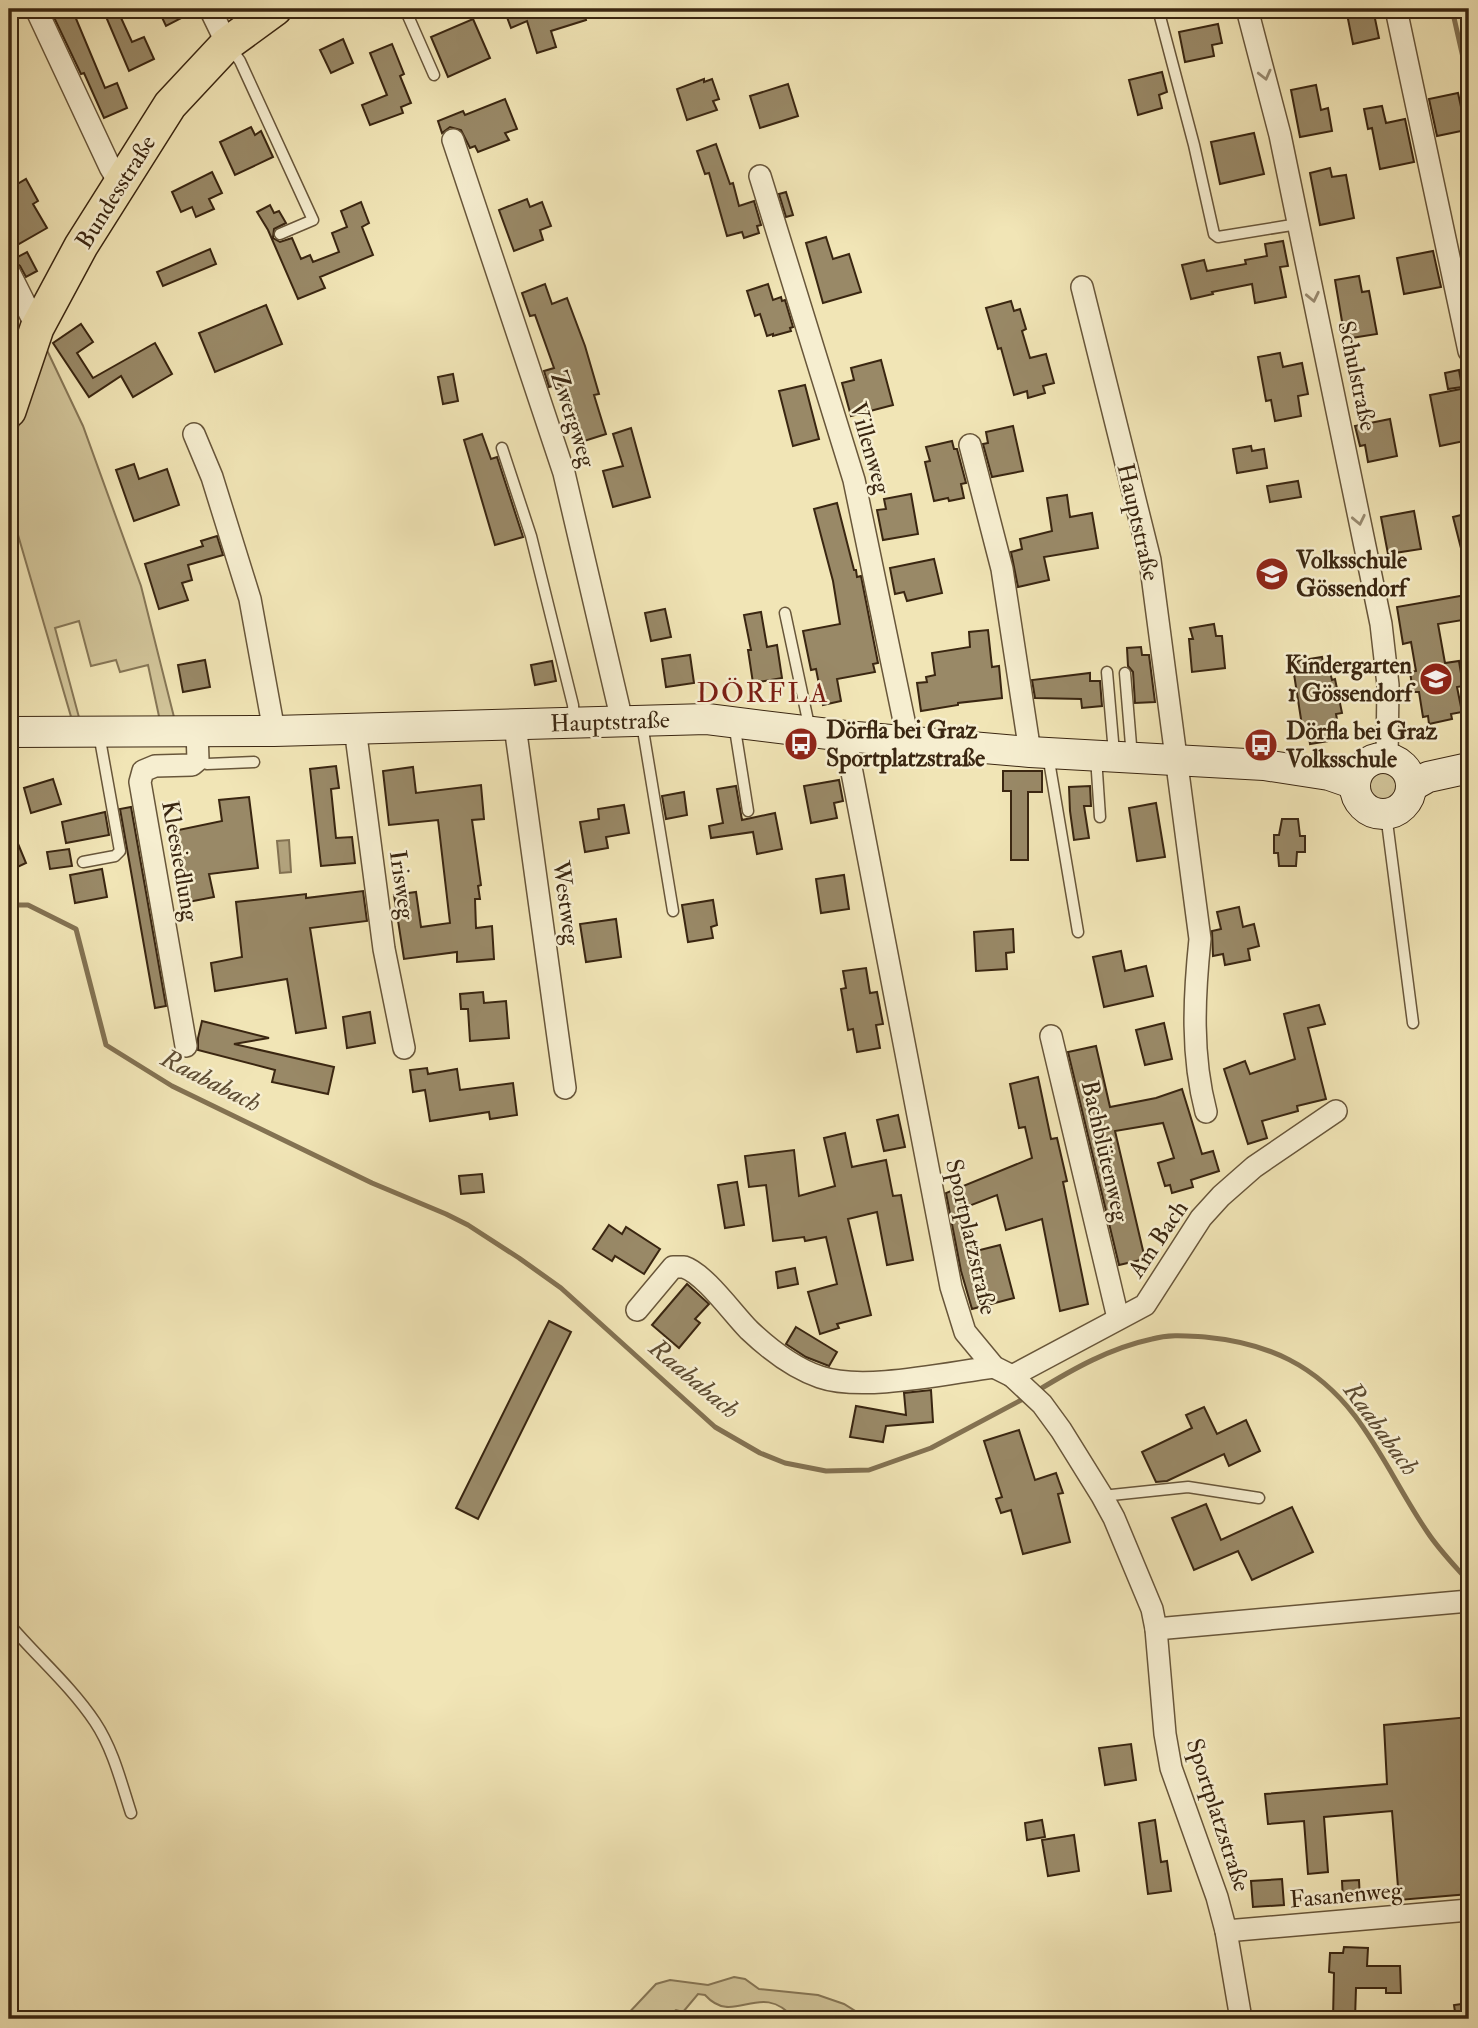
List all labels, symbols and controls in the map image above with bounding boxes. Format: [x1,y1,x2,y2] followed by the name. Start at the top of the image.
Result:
[1256,69,1271,81] one-way arrow
[69,129,163,255] street label: Bundesstraße
[1305,291,1320,303] one-way arrow
[1330,318,1384,434] street label: Schulstraße
[543,367,603,472] street label: Zwergweg
[842,399,898,499] street label: Villenweg
[1109,460,1167,584] street label: Hauptstraße
[1351,514,1366,526] one-way arrow
[1295,545,1411,604] place label: Volksschule Gössendorf
[1253,555,1291,593] school or university icon: Volksschule Gössendorf
[1285,650,1416,709] place label: Kindergarten 1 Gössendorf
[1417,660,1455,698] school or university icon: Kindergarten 1 Gössendorf
[696,676,830,711] district label: DÖRFLA
[550,704,670,740] street label: Hauptstraße
[826,715,985,774] place label: Dörfla bei Graz Sportplatzstraße
[1285,716,1438,775] place label: Dörfla bei Graz Volksschule
[782,725,820,763] bus stop icon: Dörfla bei Graz Sportplatzstraße
[1242,726,1280,764] bus stop icon: Dörfla bei Graz Volksschule
[154,798,206,925] street label: Kleesiedlung
[382,848,422,923] street label: Irisweg
[545,858,587,948] street label: Westweg
[155,1042,266,1120] water label: Raababach
[1074,1077,1137,1226] street label: Bachblütenweg
[938,1156,1004,1318] street label: Sportplatzstraße
[1120,1194,1195,1284] street label: Am Bach
[642,1331,746,1426] water label: Raababach
[1336,1375,1426,1482] water label: Raababach
[1179,1735,1257,1895] street label: Sportplatzstraße
[1288,1875,1405,1915] street label: Fasanenweg

